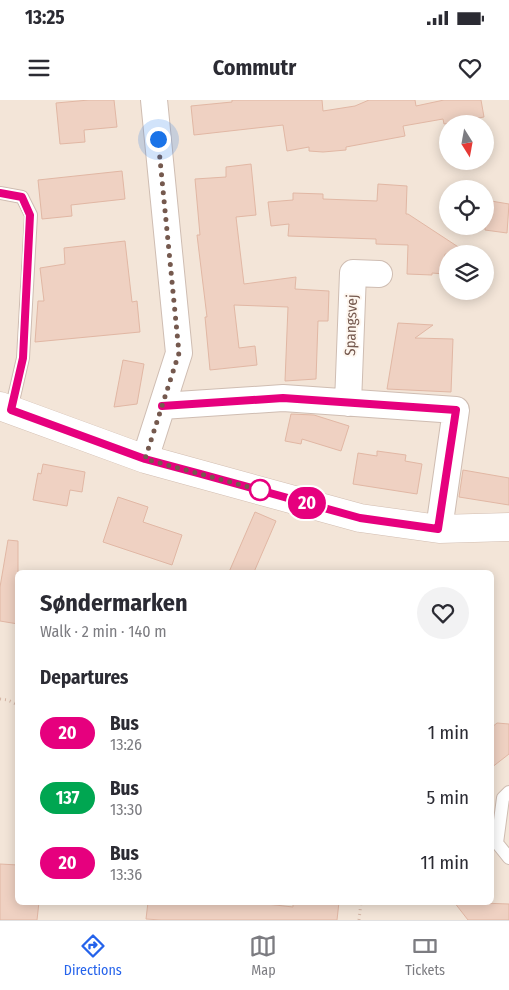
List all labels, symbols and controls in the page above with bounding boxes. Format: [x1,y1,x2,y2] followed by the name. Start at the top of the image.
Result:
[25,6,65,29] text: 13:25
[25,54,53,82] icon: menu
[213,54,296,81] text: Commutr
[456,54,484,82] icon: heart
[439,115,494,170] north arrow
[439,115,494,300] map controls
[146,127,171,152] your location
[439,180,494,235] button: locate
[439,245,494,300] button: layers
[341,294,361,356] street label: Spangsvej
[249,479,271,501] unlabelled marker
[284,487,330,519] line badge: 20
[298,492,316,514] text: 20
[417,587,469,639] button: heart
[40,589,188,617] text: Søndermarken
[40,622,167,641] text: Walk · 2 min · 140 m
[40,666,128,689] text: Departures
[110,712,139,735] text: Bus
[428,721,469,744] text: 1 min
[58,722,77,744] text: 20
[110,735,142,754] text: 13:26
[110,777,139,800] text: Bus
[426,786,469,809] text: 5 min
[56,787,79,809] text: 137
[110,800,143,819] text: 13:30
[110,842,139,865] text: Bus
[421,851,469,874] text: 11 min
[58,852,77,874] text: 20
[110,865,142,884] text: 13:36
[64,932,122,979] tab: Directions
[249,932,277,979] tab: Map
[405,932,445,979] tab: Tickets

